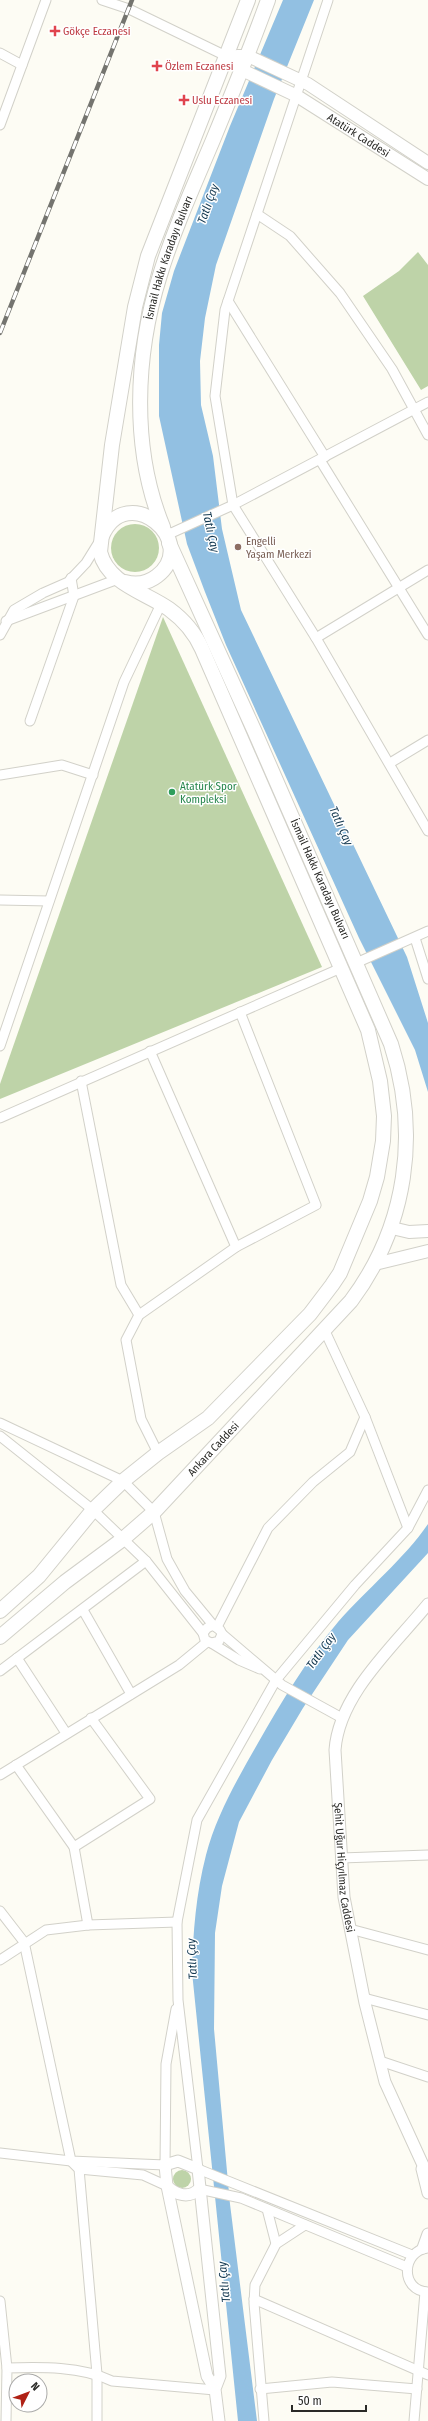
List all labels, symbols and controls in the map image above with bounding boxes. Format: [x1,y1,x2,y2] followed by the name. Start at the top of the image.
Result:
[63,25,131,38] place label: Gökçe Eczanesi
[50,26,60,36] marker: Gökçe Eczanesi
[165,60,234,73] place label: Özlem Eczanesi
[152,61,162,71] marker: Özlem Eczanesi
[192,94,253,107] place label: Uslu Eczanesi
[179,95,189,105] marker: Uslu Eczanesi
[325,110,392,160] street label: Atatürk Caddesi
[194,182,222,226] water label: Tatlı Çay
[141,194,195,321] street label: İsmail Hakkı Karadayı Bulvarı
[200,510,222,554] water label: Tatlı Çay
[246,535,312,561] place label: Engelli Yaşam Merkezi
[233,542,243,552] marker: Engelli Yaşam Merkezi
[180,780,237,806] place label: Atatürk Spor Kompleksi
[167,787,177,797] marker: Atatürk Spor Kompleksi
[326,804,356,848] water label: Tatlı Çay
[288,817,353,941] street label: İsmail Hakkı Karadayı Bulvarı
[185,1419,242,1478] street label: Ankara Caddesi
[303,1630,339,1672] water label: Tatlı Çay
[332,1802,357,1934] street label: Şehit Uğur Hiçyılmaz Caddesi
[184,1937,200,1980] water label: Tatlı Çay
[215,2260,233,2303] water label: Tatlı Çay
[8,2373,48,2413] north arrow
[28,2380,42,2393] text: N
[292,2387,366,2413] scale bar
[298,2394,322,2408] text: 50 m

